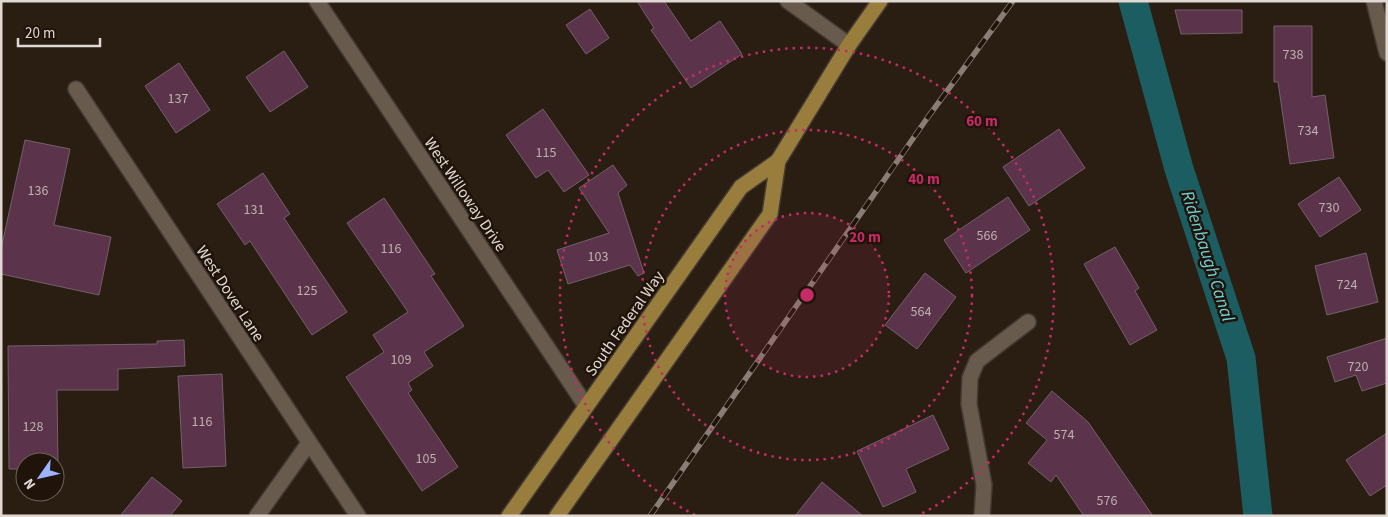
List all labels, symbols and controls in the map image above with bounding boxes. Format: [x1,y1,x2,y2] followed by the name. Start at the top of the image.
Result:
[18,15,100,47] scale bar
[25,23,55,44] text: 20 m
[1283,45,1303,65] house number: 738
[168,89,188,109] house number: 137
[966,111,998,132] text: 60 m
[1298,121,1318,141] house number: 734
[419,133,512,256] street label: West Willoway Drive
[536,143,556,163] house number: 115
[908,169,940,190] text: 40 m
[28,181,48,201] house number: 136
[1175,187,1241,325] water label: Ridenbaugh Canal
[1319,198,1339,218] house number: 730
[244,200,264,220] house number: 131
[977,226,997,246] house number: 566
[849,227,881,248] text: 20 m
[381,239,401,259] house number: 116
[191,241,270,346] street label: West Dover Lane
[588,247,608,267] house number: 103
[580,266,670,381] street label: South Federal Way
[1337,275,1357,295] house number: 724
[297,281,317,301] house number: 125
[798,286,816,304] centre of rings
[911,302,931,322] house number: 564
[391,350,411,370] house number: 109
[1348,357,1368,377] house number: 720
[192,412,212,432] house number: 116
[23,417,43,437] house number: 128
[1054,425,1074,445] house number: 574
[416,449,436,469] house number: 105
[15,452,65,502] north arrow
[19,474,41,493] text: N
[1097,491,1117,511] house number: 576

